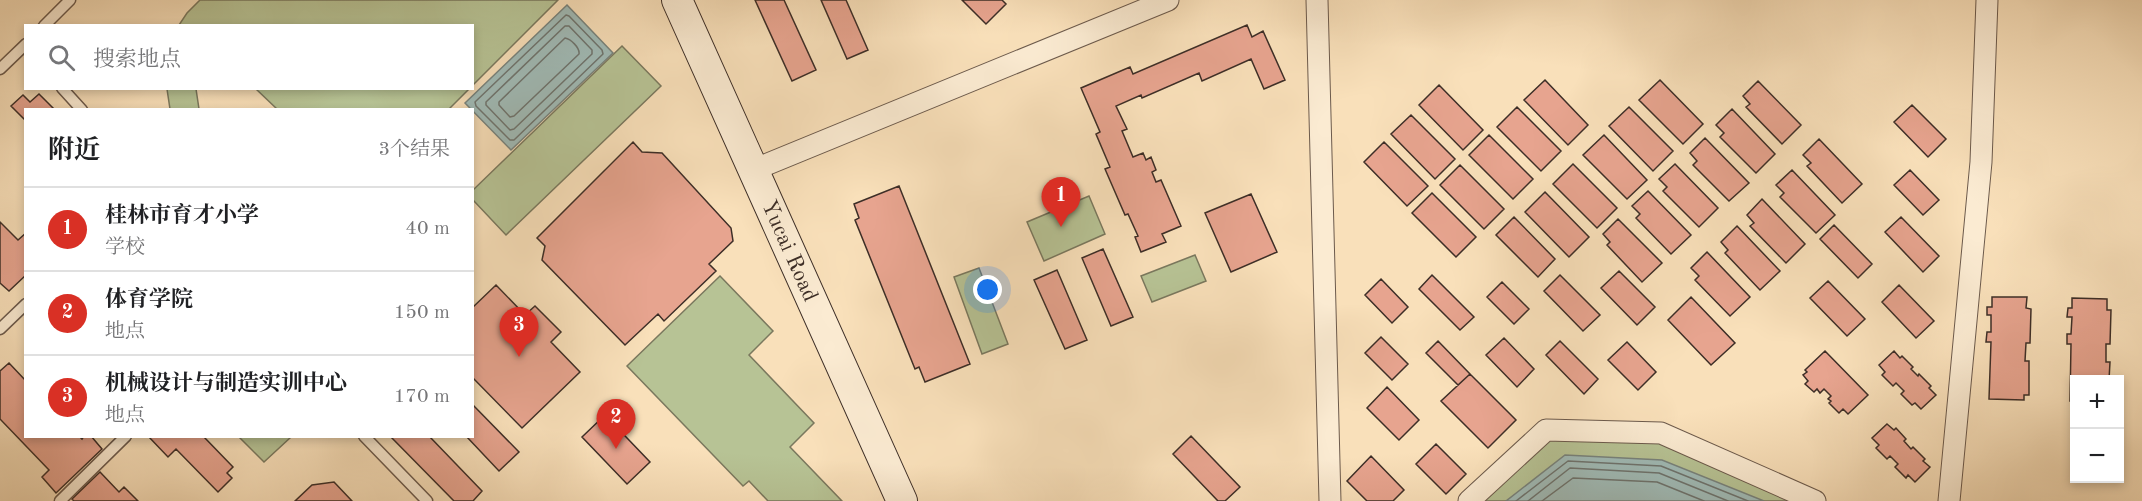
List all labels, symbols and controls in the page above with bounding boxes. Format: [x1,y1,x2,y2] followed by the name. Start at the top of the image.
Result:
[24,24,474,90] search box
[45,41,78,74] icon: search
[93,49,181,71] text: 搜索地点
[48,138,100,164] text: 附近
[378,140,450,160] text: 3个结果
[1042,178,1080,227] pin: 1
[757,197,821,305] street label: Yucai Road
[105,205,259,227] text: 桂林市育才小学
[62,219,73,239] text: 1
[405,219,450,239] text: 40 m
[105,238,145,258] text: 学校
[973,275,1002,304] your location
[105,289,193,311] text: 体育学院
[62,303,73,323] text: 2
[394,303,450,323] text: 150 m
[500,308,538,357] pin: 3
[105,322,145,342] text: 地点
[105,373,347,395] text: 机械设计与制造实训中心
[2070,375,2124,483] map controls
[2070,375,2124,429] button: +
[62,387,73,407] text: 3
[394,387,450,407] text: 170 m
[596,400,636,449] pin: 2
[105,406,145,426] text: 地点
[2070,429,2124,483] button: −

